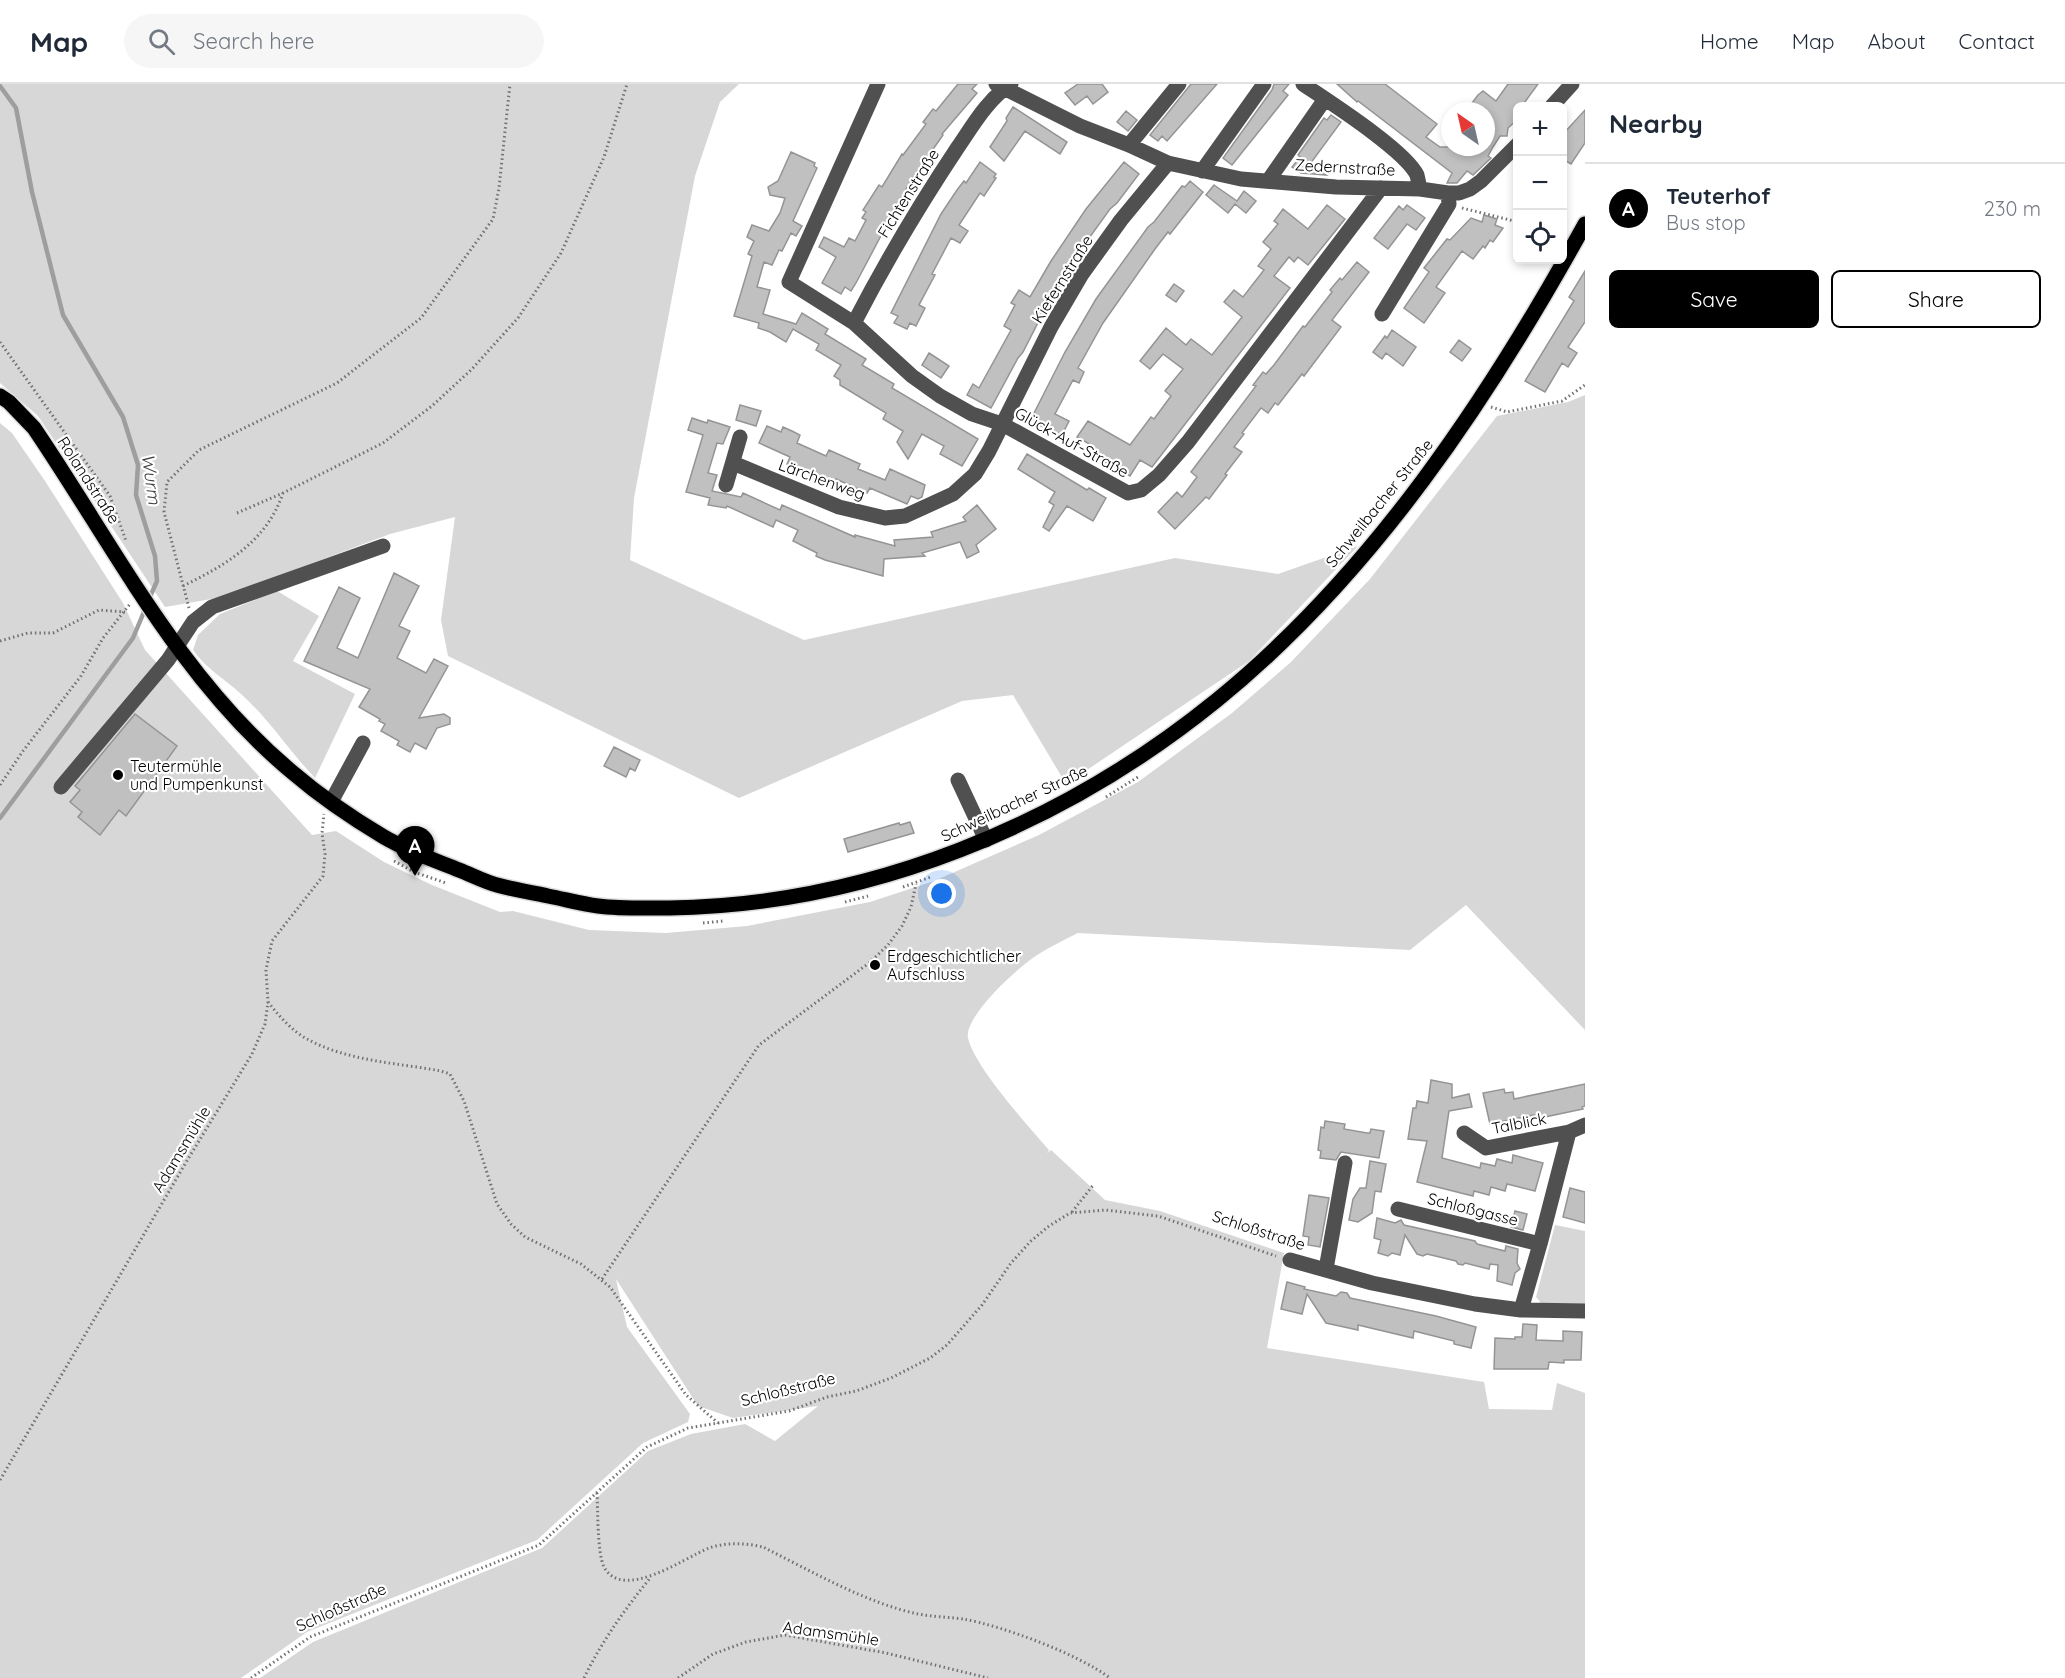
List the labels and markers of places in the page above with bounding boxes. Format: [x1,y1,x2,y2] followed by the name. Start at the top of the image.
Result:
[130,756,263,794] place label: Teutermühle und Pumpenkunst
[111,768,125,782] marker: Teutermühle und Pumpenkunst
[396,826,434,876] pin: A
[887,946,1021,984] place label: Erdgeschichtlicher Aufschluss
[868,958,882,972] marker: Erdgeschichtlicher Aufschluss

